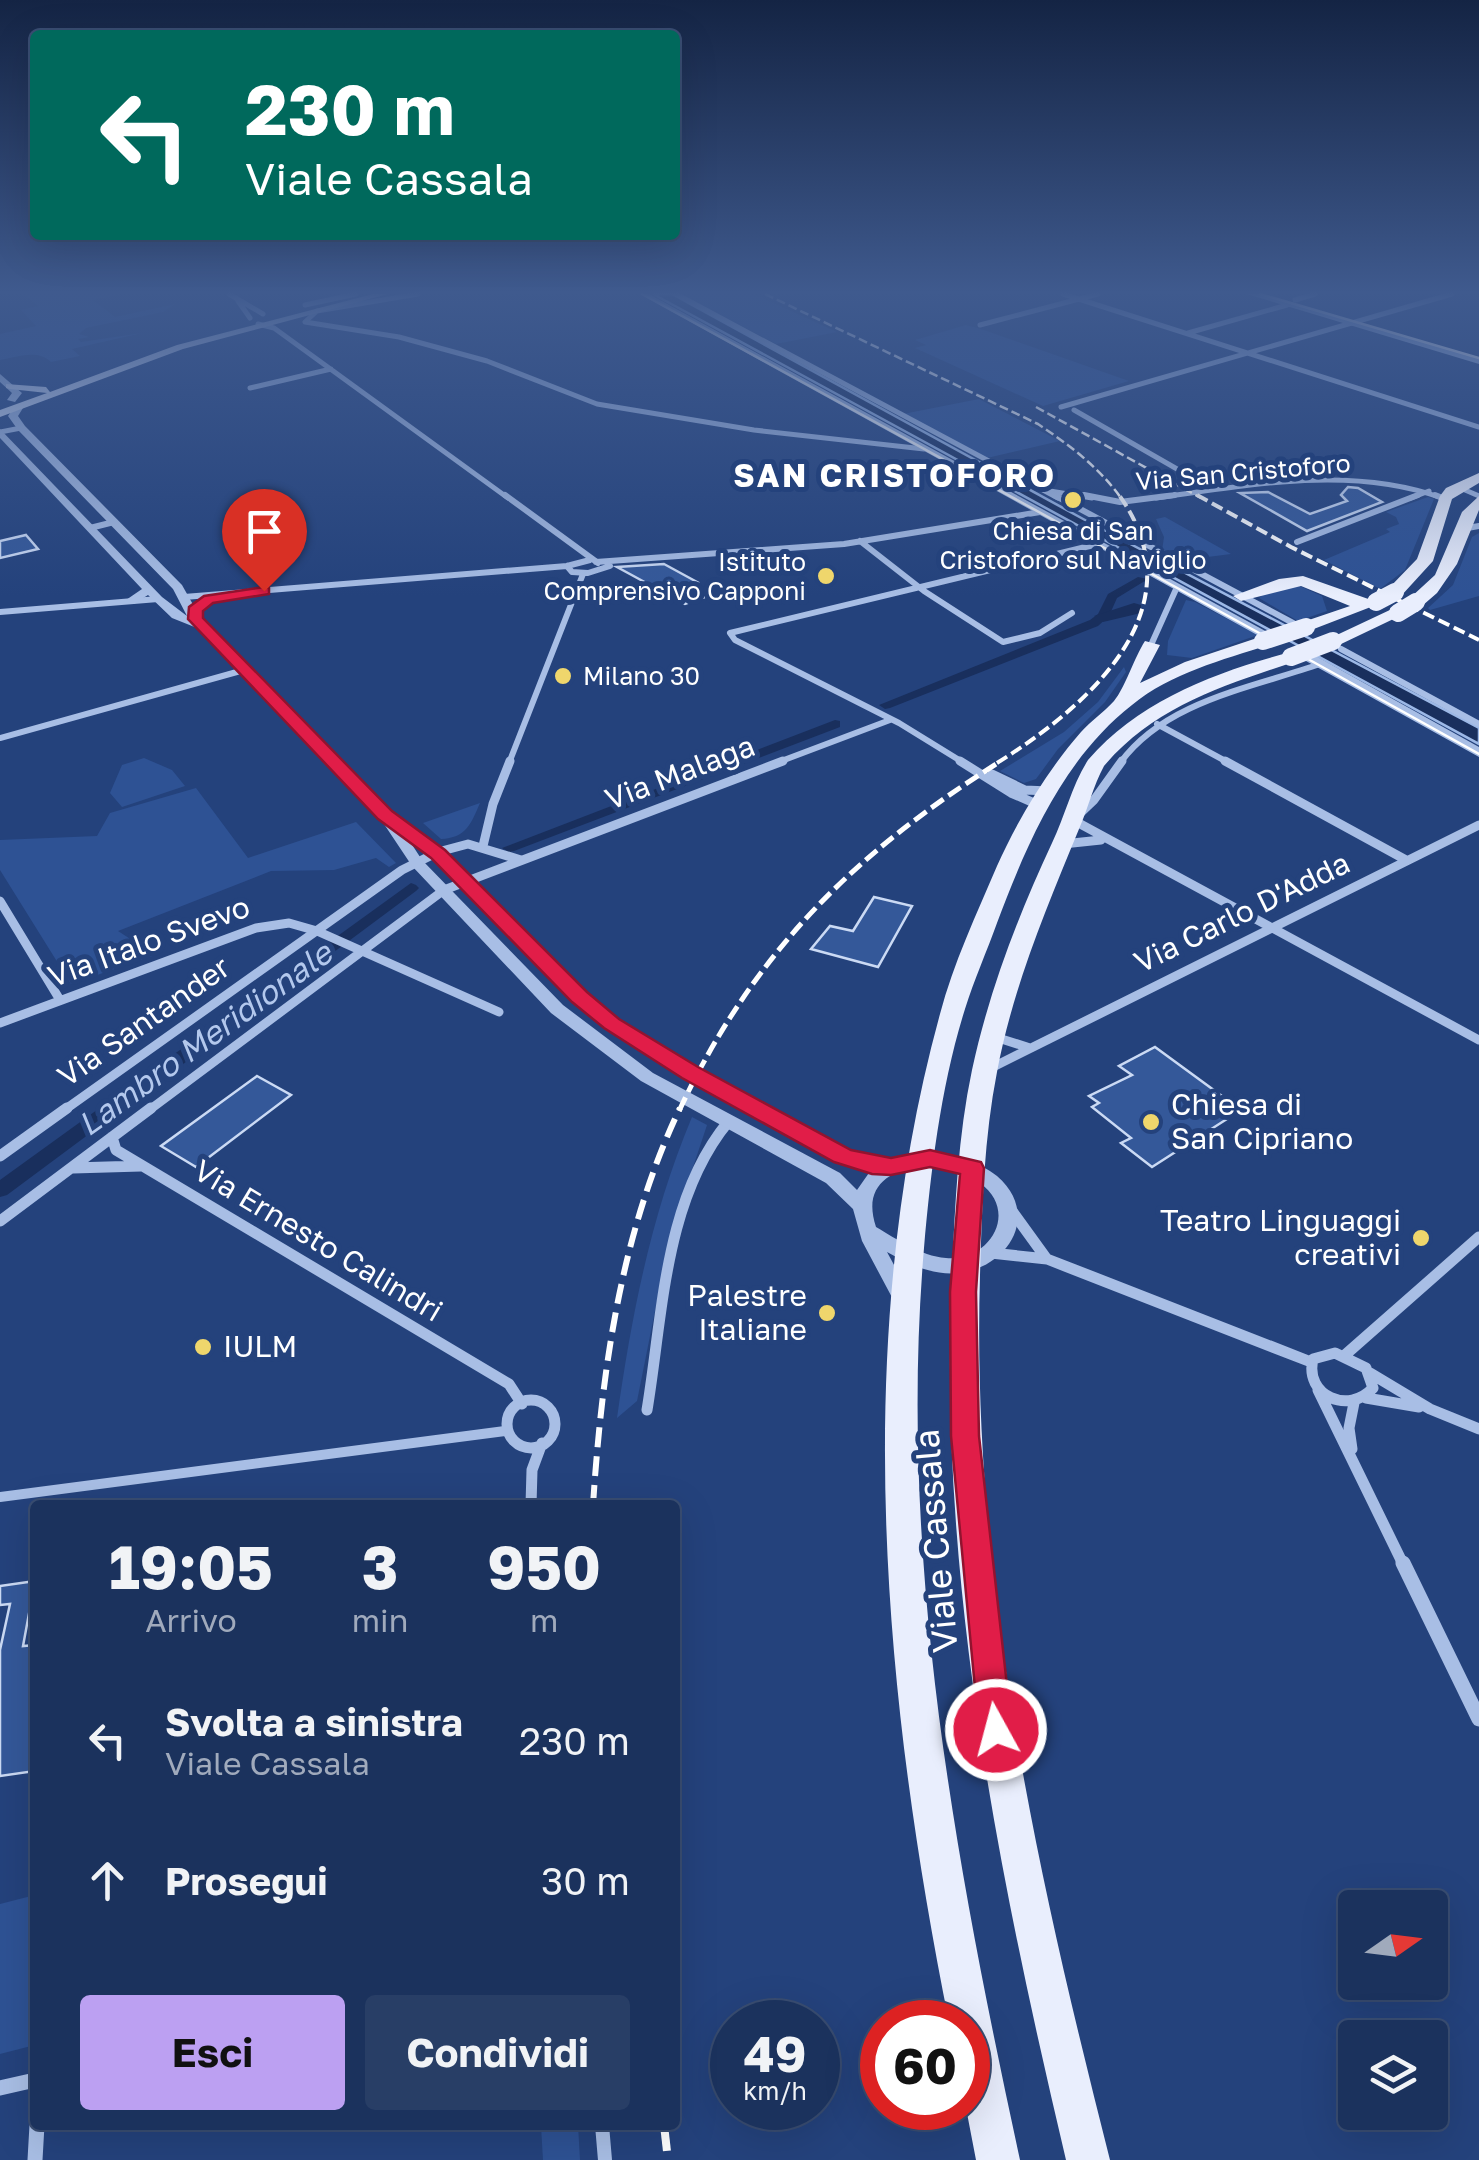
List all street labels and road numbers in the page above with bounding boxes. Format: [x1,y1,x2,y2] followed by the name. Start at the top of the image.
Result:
[1134,447,1352,496] street label: Via San Cristoforo
[600,727,760,817] street label: Via Malaga
[1128,844,1355,980] street label: Via Carlo D'Adda
[43,888,254,994] street label: Via Italo Svevo
[50,948,237,1094] street label: Via Santander
[188,1152,449,1329] street label: Via Ernesto Calindri
[904,1428,966,1654] street label: Viale Cassala

